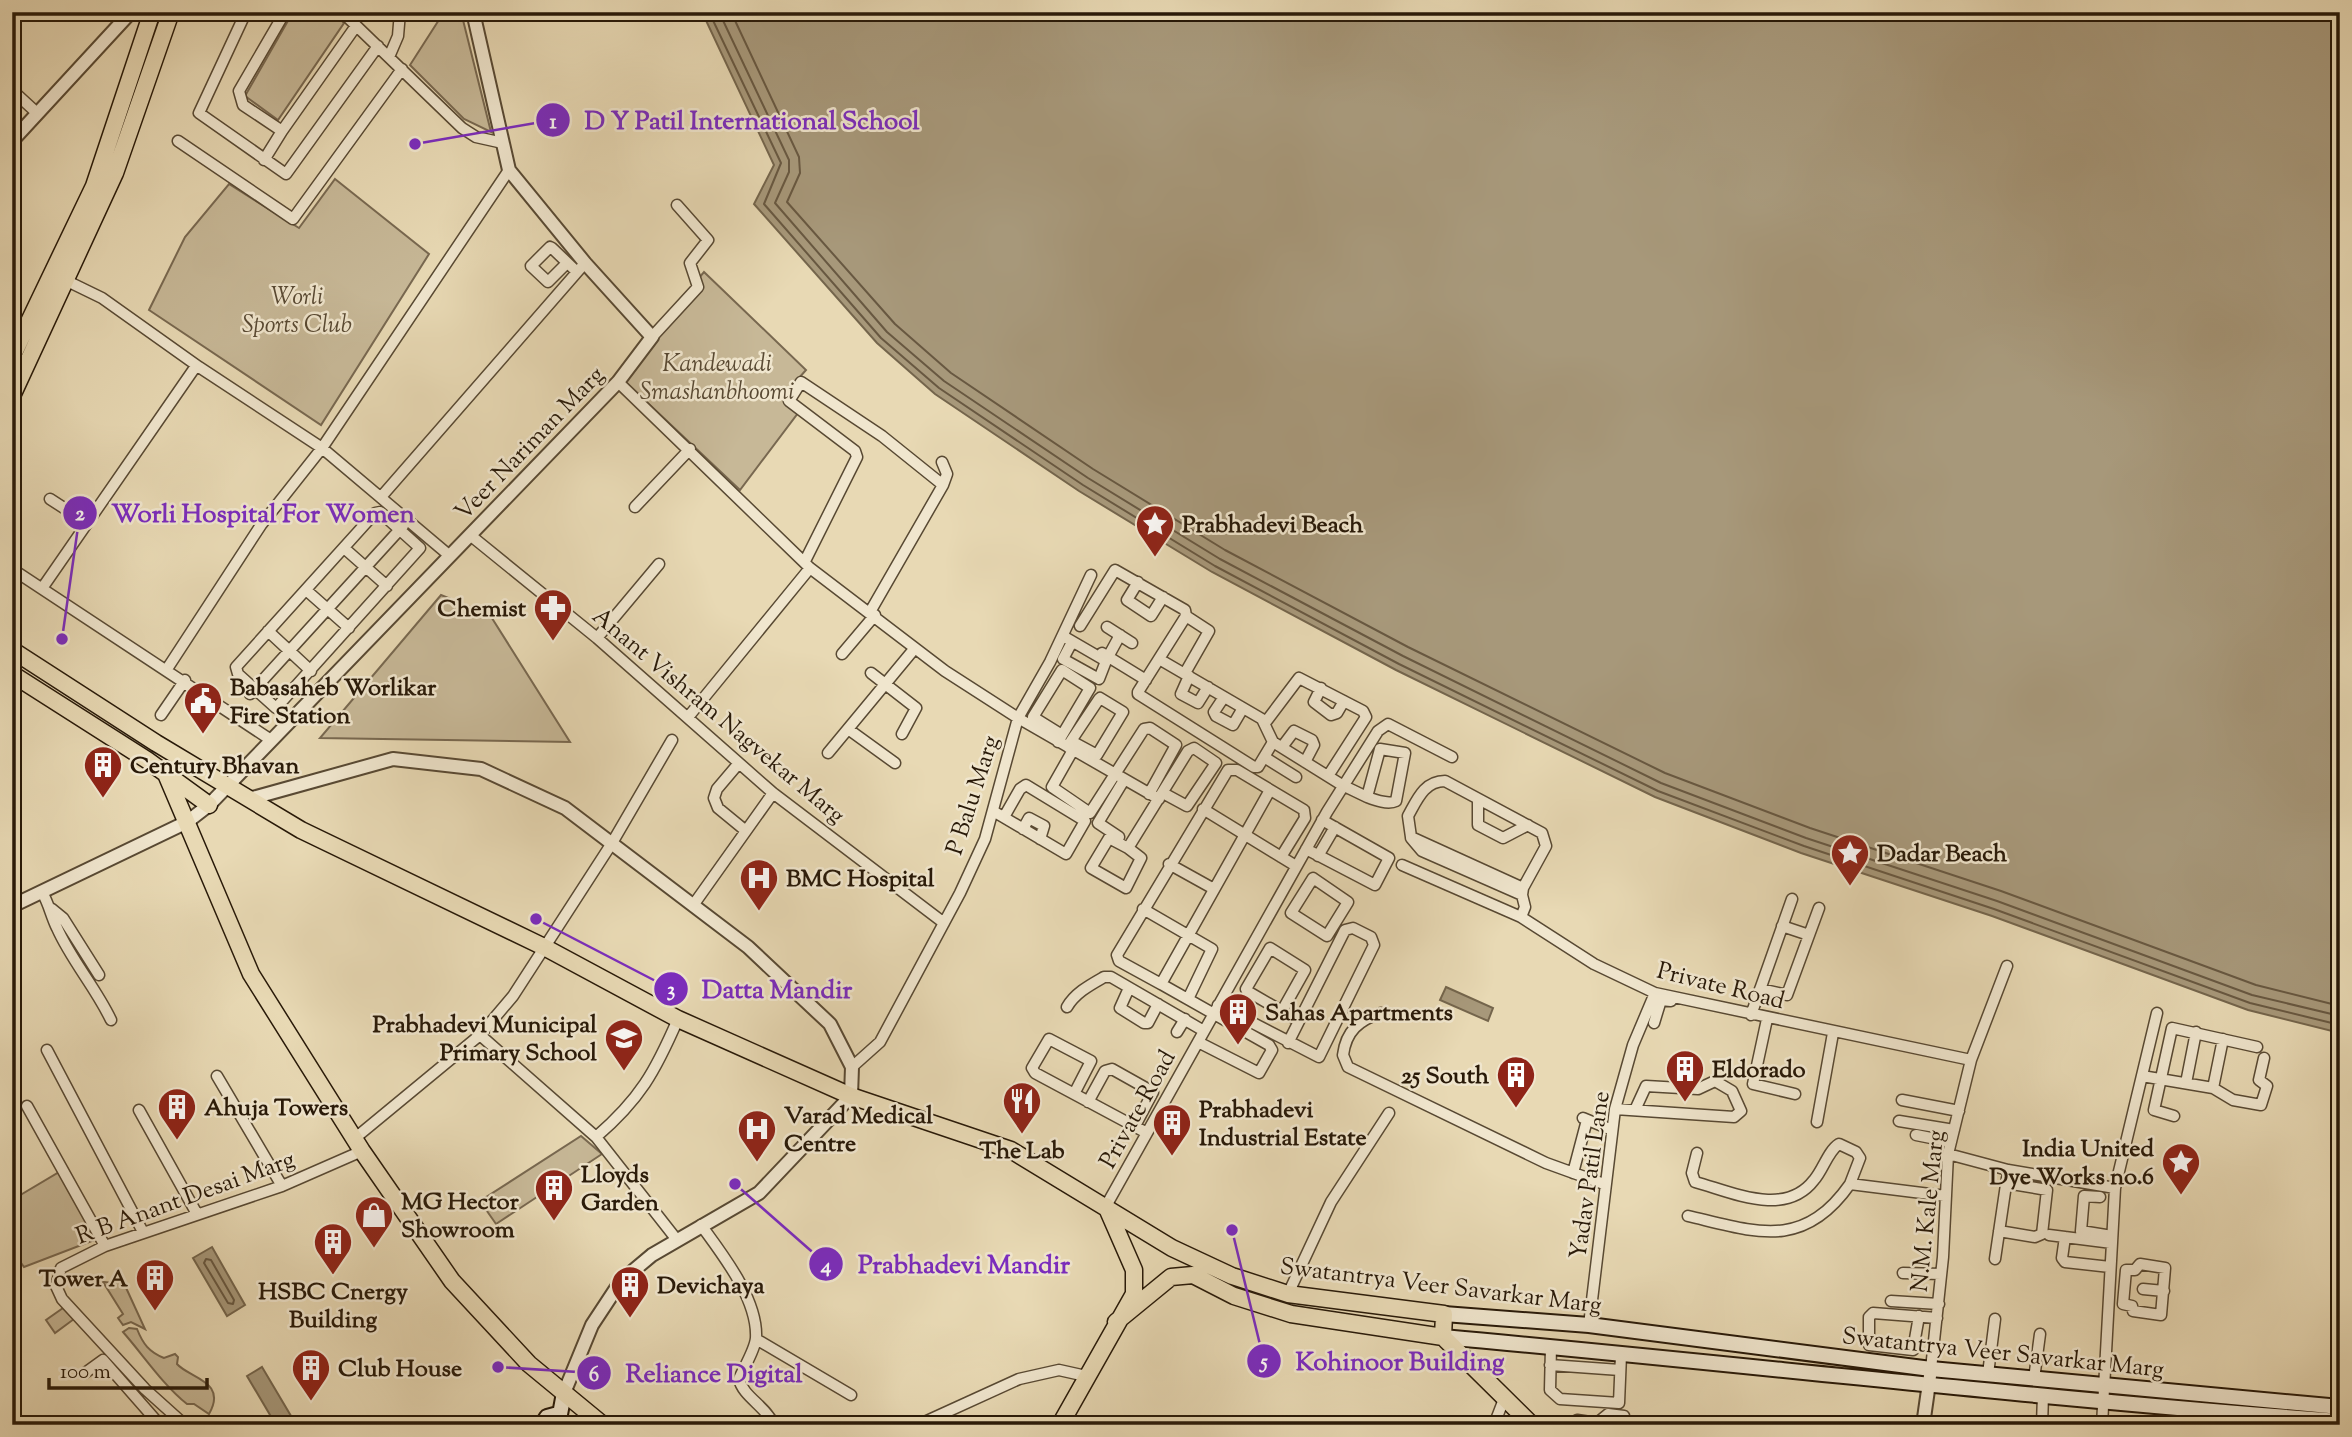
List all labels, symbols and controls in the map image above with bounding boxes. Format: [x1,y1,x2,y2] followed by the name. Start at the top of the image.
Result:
[535,97,933,144] callout: D Y Patil International School
[585,104,920,141] text: D Y Patil International School
[549,108,557,138] text: 1
[242,281,352,343] park label: Worli Sports Club
[640,348,794,410] park label: Kandewadi Smashanbhoomi
[448,359,613,529] street label: Veer Nariman Marg
[62,489,429,536] callout: Worli Hospital For Women
[111,497,415,534] text: Worli Hospital For Women
[75,500,85,530] text: 2
[1134,503,1176,558] place icon: Prabhadevi Beach
[1182,509,1364,543] place label: Prabhadevi Beach
[532,587,574,642] pharmacy icon: Chemist
[437,593,527,627] place label: Chemist
[584,600,852,833] street label: Anant Vishram Nagvekar Marg
[230,672,437,734] place label: Babasaheb Worlikar Fire Station
[182,680,224,735] public building icon: Babasaheb Worlikar Fire Station
[939,731,1009,860] street label: P Balu Marg
[82,744,124,799] building icon: Century Bhavan
[130,750,300,784] place label: Century Bhavan
[1829,832,1871,887] place icon: Dadar Beach
[1877,838,2008,872] place label: Dadar Beach
[738,857,780,912] hospital icon: BMC Hospital
[786,863,935,897] place label: BMC Hospital
[1653,955,1788,1019] street label: Private Road
[653,965,866,1012] callout: Datta Mandir
[702,973,852,1010] text: Datta Mandir
[667,976,675,1006] text: 3
[1217,991,1259,1046] building icon: Sahas Apartments
[1265,997,1453,1031] place label: Sahas Apartments
[373,1009,597,1071] place label: Prabhadevi Municipal Primary School
[603,1017,645,1072] school or university icon: Prabhadevi Municipal Primary School
[1092,1044,1186,1175] street label: Private Road
[1664,1048,1706,1103] building icon: Eldorado
[1495,1054,1537,1109] building icon: 25 South
[1712,1054,1806,1088] place label: Eldorado
[1401,1060,1490,1094] place label: 25 South
[1001,1080,1043,1135] restaurant icon: The Lab
[156,1086,198,1141] building icon: Ahuja Towers
[1562,1089,1620,1262] street label: Yadav Patil Lane
[204,1092,348,1126] place label: Ahuja Towers
[1199,1094,1367,1156] place label: Prabhadevi Industrial Estate
[784,1100,933,1162] place label: Varad Medical Centre
[1151,1102,1193,1157] building icon: Prabhadevi Industrial Estate
[736,1108,778,1163] hospital icon: Varad Medical Centre
[1904,1128,1954,1294] street label: N.M. Kale Marg
[1989,1133,2154,1195] place label: India United Dye Works no.6
[979,1135,1065,1169] place label: The Lab
[2160,1141,2202,1196] place icon: India United Dye Works no.6
[71,1143,300,1254] street label: R B Anant Desai Marg
[581,1159,660,1221] place label: Lloyds Garden
[533,1167,575,1222] building icon: Lloyds Garden
[401,1186,520,1248] place label: MG Hector Showroom
[353,1194,395,1249] shop icon: MG Hector Showroom
[312,1221,354,1276] building icon: HSBC Cnergy Building
[809,1241,1084,1288] callout: Prabhadevi Mandir
[858,1248,1070,1285] text: Prabhadevi Mandir
[1278,1250,1604,1324] street label: Swatantrya Veer Savarkar Marg
[820,1252,832,1282] text: 4
[134,1257,176,1312] building icon: Tower A
[39,1263,129,1297] place label: Tower A
[609,1264,651,1319] building icon: Devichaya
[657,1270,766,1304] place label: Devichaya
[258,1276,408,1338] place label: HSBC Cnergy Building
[1840,1320,2166,1388] street label: Swatantrya Veer Savarkar Marg
[1246,1337,1518,1384] callout: Kohinoor Building
[1296,1345,1505,1382] text: Kohinoor Building
[49,1346,206,1390] scale bar
[290,1347,332,1402] building icon: Club House
[1258,1348,1268,1378] text: 5
[577,1350,817,1397] callout: Reliance Digital
[338,1353,462,1387] place label: Club House
[626,1357,803,1394] text: Reliance Digital
[60,1358,111,1388] text: 100 m
[589,1361,599,1391] text: 6

